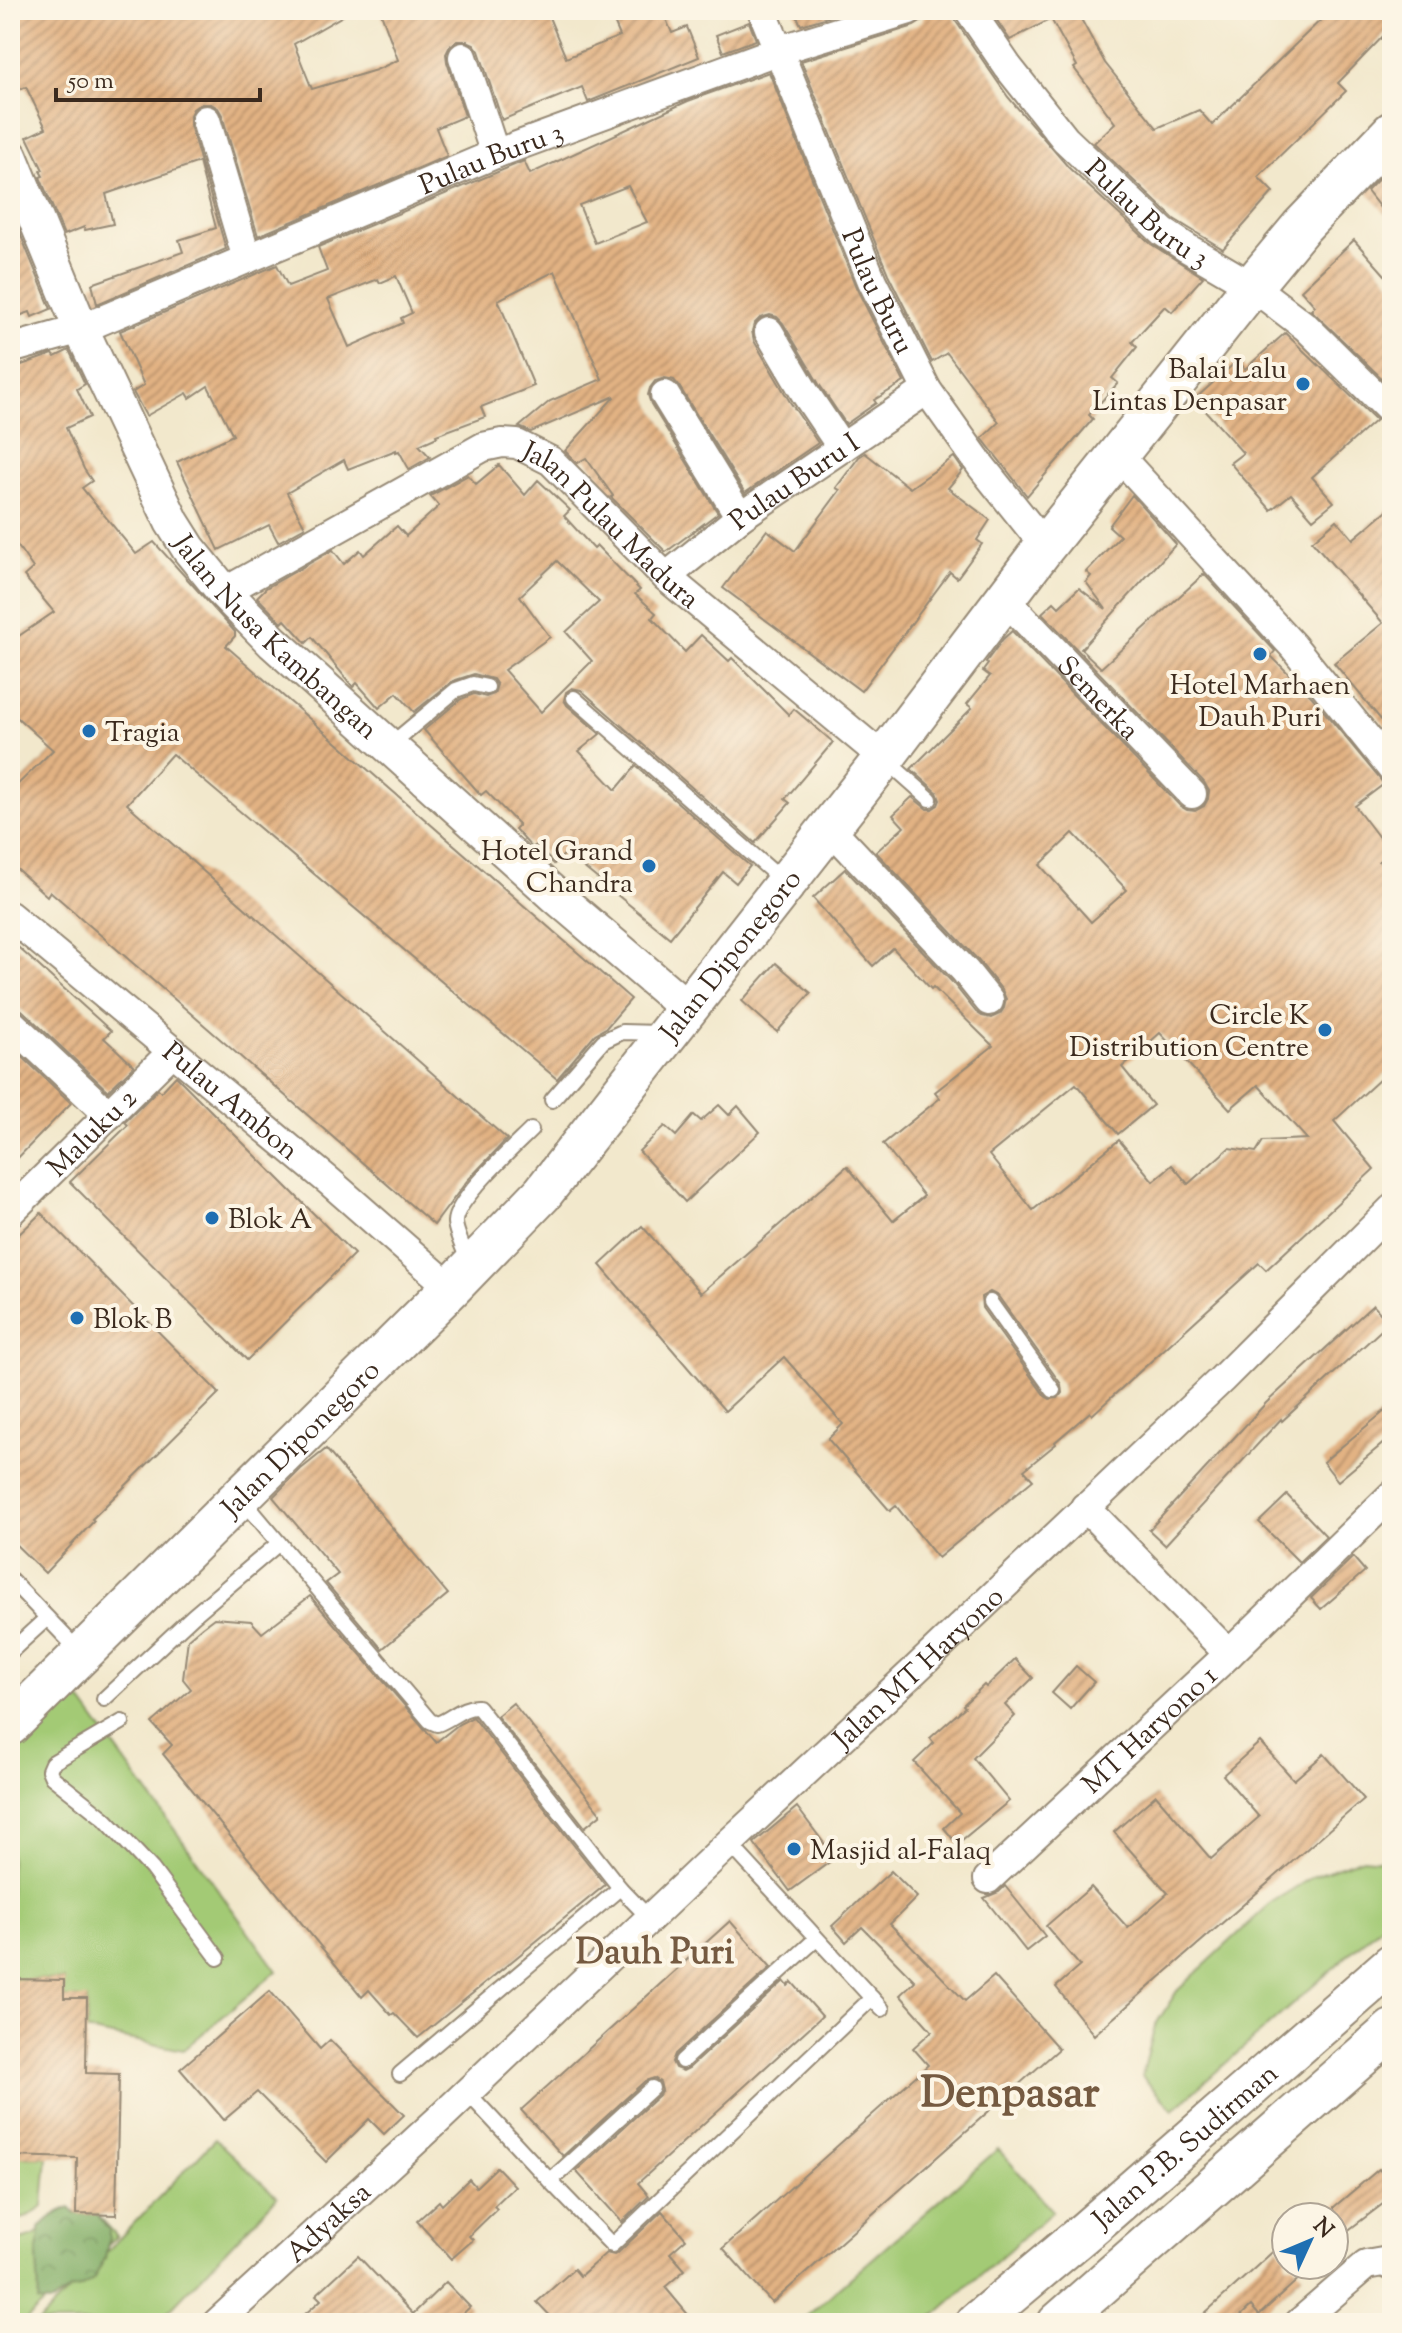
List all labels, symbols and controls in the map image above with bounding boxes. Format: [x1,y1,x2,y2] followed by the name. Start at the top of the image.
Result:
[56,52,260,102] scale bar
[66,65,114,99] text: 50 m
[414,114,569,207] street label: Pulau Buru 3
[1075,151,1215,279] street label: Pulau Buru 3
[830,223,923,362] street label: Pulau Buru
[1092,351,1287,423] place label: Balai Lalu Lintas Denpasar
[1294,375,1312,393] marker: Balai Lalu Lintas Denpasar
[721,425,868,541] street label: Pulau Buru I
[513,432,707,620] street label: Jalan Pulau Madura
[161,526,386,750] street label: Jalan Nusa Kambangan
[1251,645,1269,663] marker: Hotel Marhaen Dauh Puri
[1046,648,1148,751] street label: Semerka
[1170,667,1350,739] place label: Hotel Marhaen Dauh Puri
[105,714,180,754] place label: Tragia
[80,722,98,740] marker: Tragia
[481,833,633,905] place label: Hotel Grand Chandra
[640,857,658,875] marker: Hotel Grand Chandra
[651,862,812,1053] street label: Jalan Diponegoro
[1069,997,1309,1069] place label: Circle K Distribution Centre
[1316,1021,1334,1039] marker: Circle K Distribution Centre
[153,1034,306,1171] street label: Pulau Ambon
[39,1080,147,1188] street label: Maluku 2
[228,1201,312,1241] place label: Blok A
[203,1209,221,1227] marker: Blok A
[93,1301,172,1341] place label: Blok B
[68,1309,86,1327] marker: Blok B
[212,1352,390,1529] street label: Jalan Diponegoro
[824,1579,1014,1761] street label: Jalan MT Haryono
[1074,1658,1228,1805] street label: MT Haryono 1
[810,1832,991,1872] place label: Masjid al-Falaq
[785,1840,803,1858] marker: Masjid al-Falaq
[576,1928,734,1980] district label: Dauh Puri
[1083,2055,1288,2241] street label: Jalan P.B. Sudirman
[920,2064,1100,2127] district label: Denpasar
[278,2174,381,2273] street label: Adyaksa
[1270,2201,1350,2281] north arrow
[1305,2212,1340,2247] text: N

